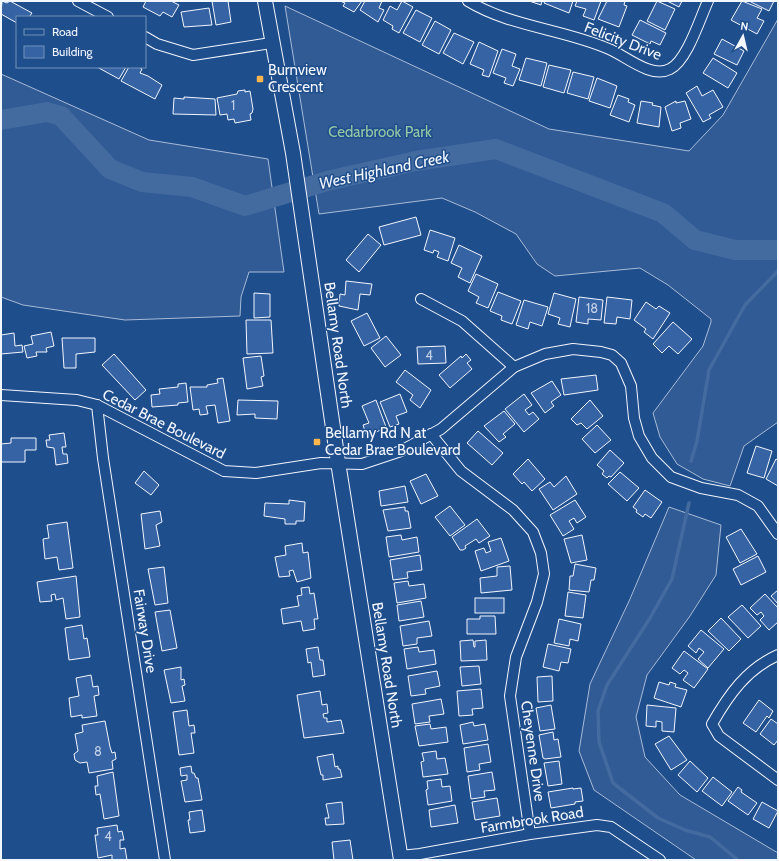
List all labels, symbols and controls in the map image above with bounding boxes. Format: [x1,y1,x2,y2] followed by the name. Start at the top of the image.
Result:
[16,16,146,68] legend
[723,16,763,56] north arrow
[582,18,664,64] street label: Felicity Drive
[740,19,749,34] text: N
[52,24,78,39] text: Road
[52,44,94,59] text: Building
[268,61,327,96] place label: Burnview Crescent
[255,74,265,84] marker: Burnview Crescent
[231,97,235,113] house number: 1
[328,123,432,141] park label: Cedarbrook Park
[317,147,452,193] water label: West Highland Creek
[320,281,356,409] street label: Bellamy Road North
[586,300,598,316] house number: 18
[425,347,433,363] house number: 4
[99,385,229,463] street label: Cedar Brae Boulevard
[325,424,461,459] place label: Bellamy Rd N at Cedar Brae Boulevard
[312,437,322,447] marker: Bellamy Rd N at Cedar Brae Boulevard
[130,588,161,674] street label: Fairway Drive
[368,601,406,729] street label: Bellamy Road North
[517,699,549,803] street label: Cheyenne Drive
[94,743,102,759] house number: 8
[479,803,585,837] street label: Farmbrook Road
[104,828,112,844] house number: 4

